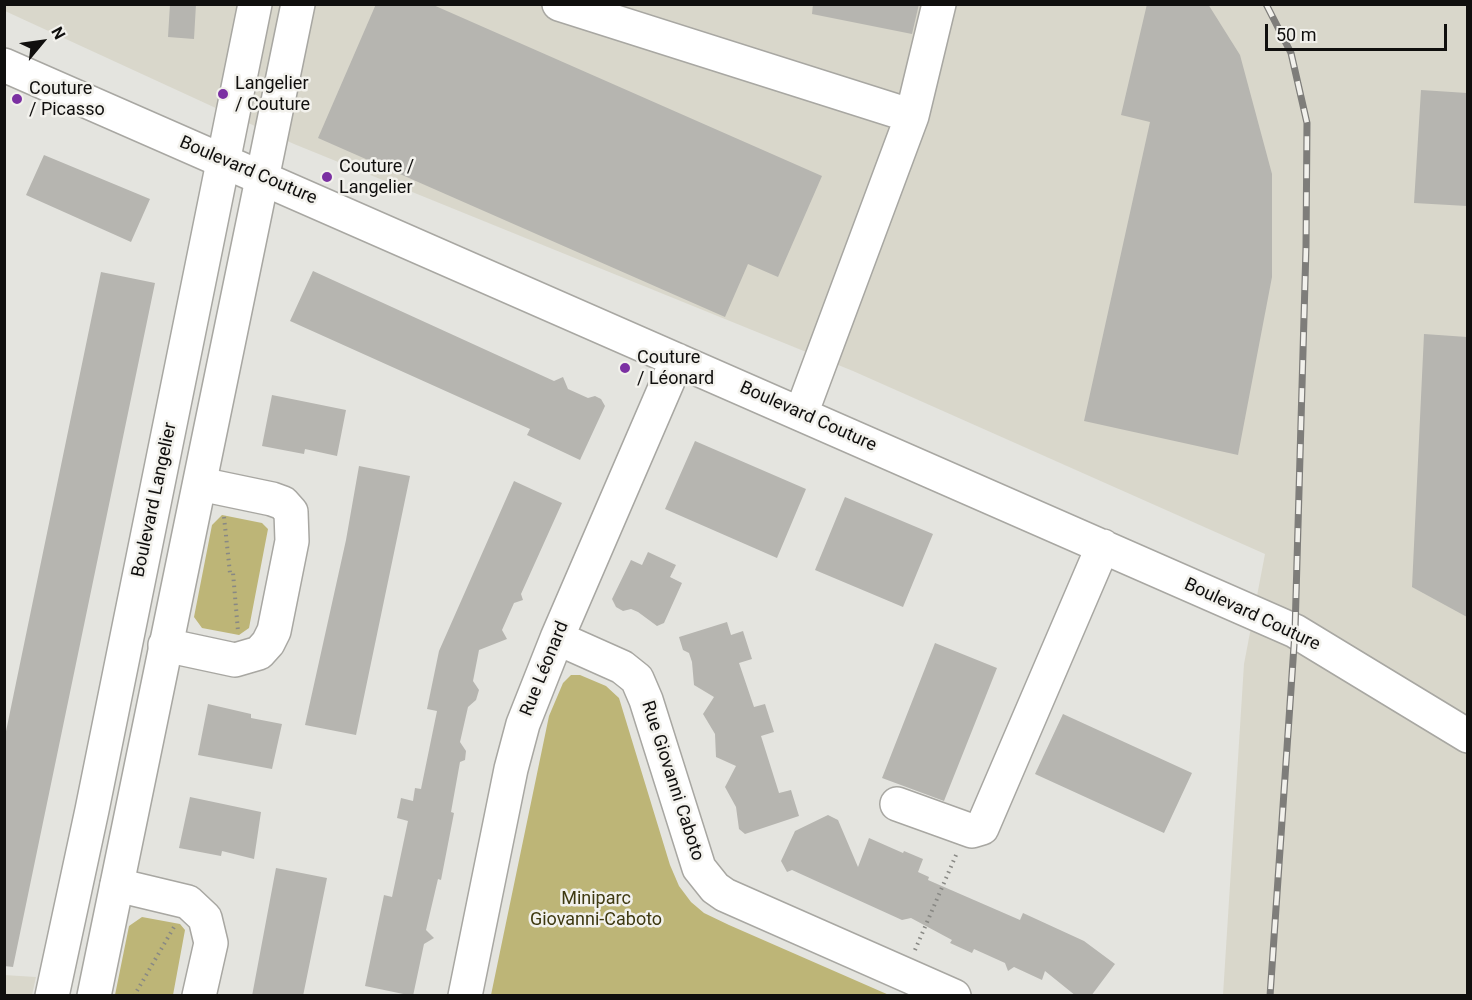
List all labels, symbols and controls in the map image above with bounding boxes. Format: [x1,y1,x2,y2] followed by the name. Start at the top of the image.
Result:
[12,12,72,72] north arrow
[1268,12,1450,50] scale bar
[47,23,69,43] text: N
[1276,24,1316,45] text: 50 m
[235,73,310,116] place label: Langelier / Couture
[29,78,105,121] place label: Couture / Picasso
[216,87,230,101] marker: Langelier / Couture
[10,92,24,106] marker: Couture / Picasso
[176,132,320,210] street label: Boulevard Couture
[339,156,414,198] place label: Couture / Langelier
[320,170,334,184] marker: Couture / Langelier
[637,347,714,389] place label: Couture / Léonard
[618,361,632,375] marker: Couture / Léonard
[736,377,880,457] street label: Boulevard Couture
[128,421,182,579] street label: Boulevard Langelier
[1181,574,1323,656] street label: Boulevard Couture
[516,618,574,720] street label: Rue Léonard
[636,698,708,864] street label: Rue Giovanni Caboto
[530,888,662,930] park label: Miniparc Giovanni-Caboto

